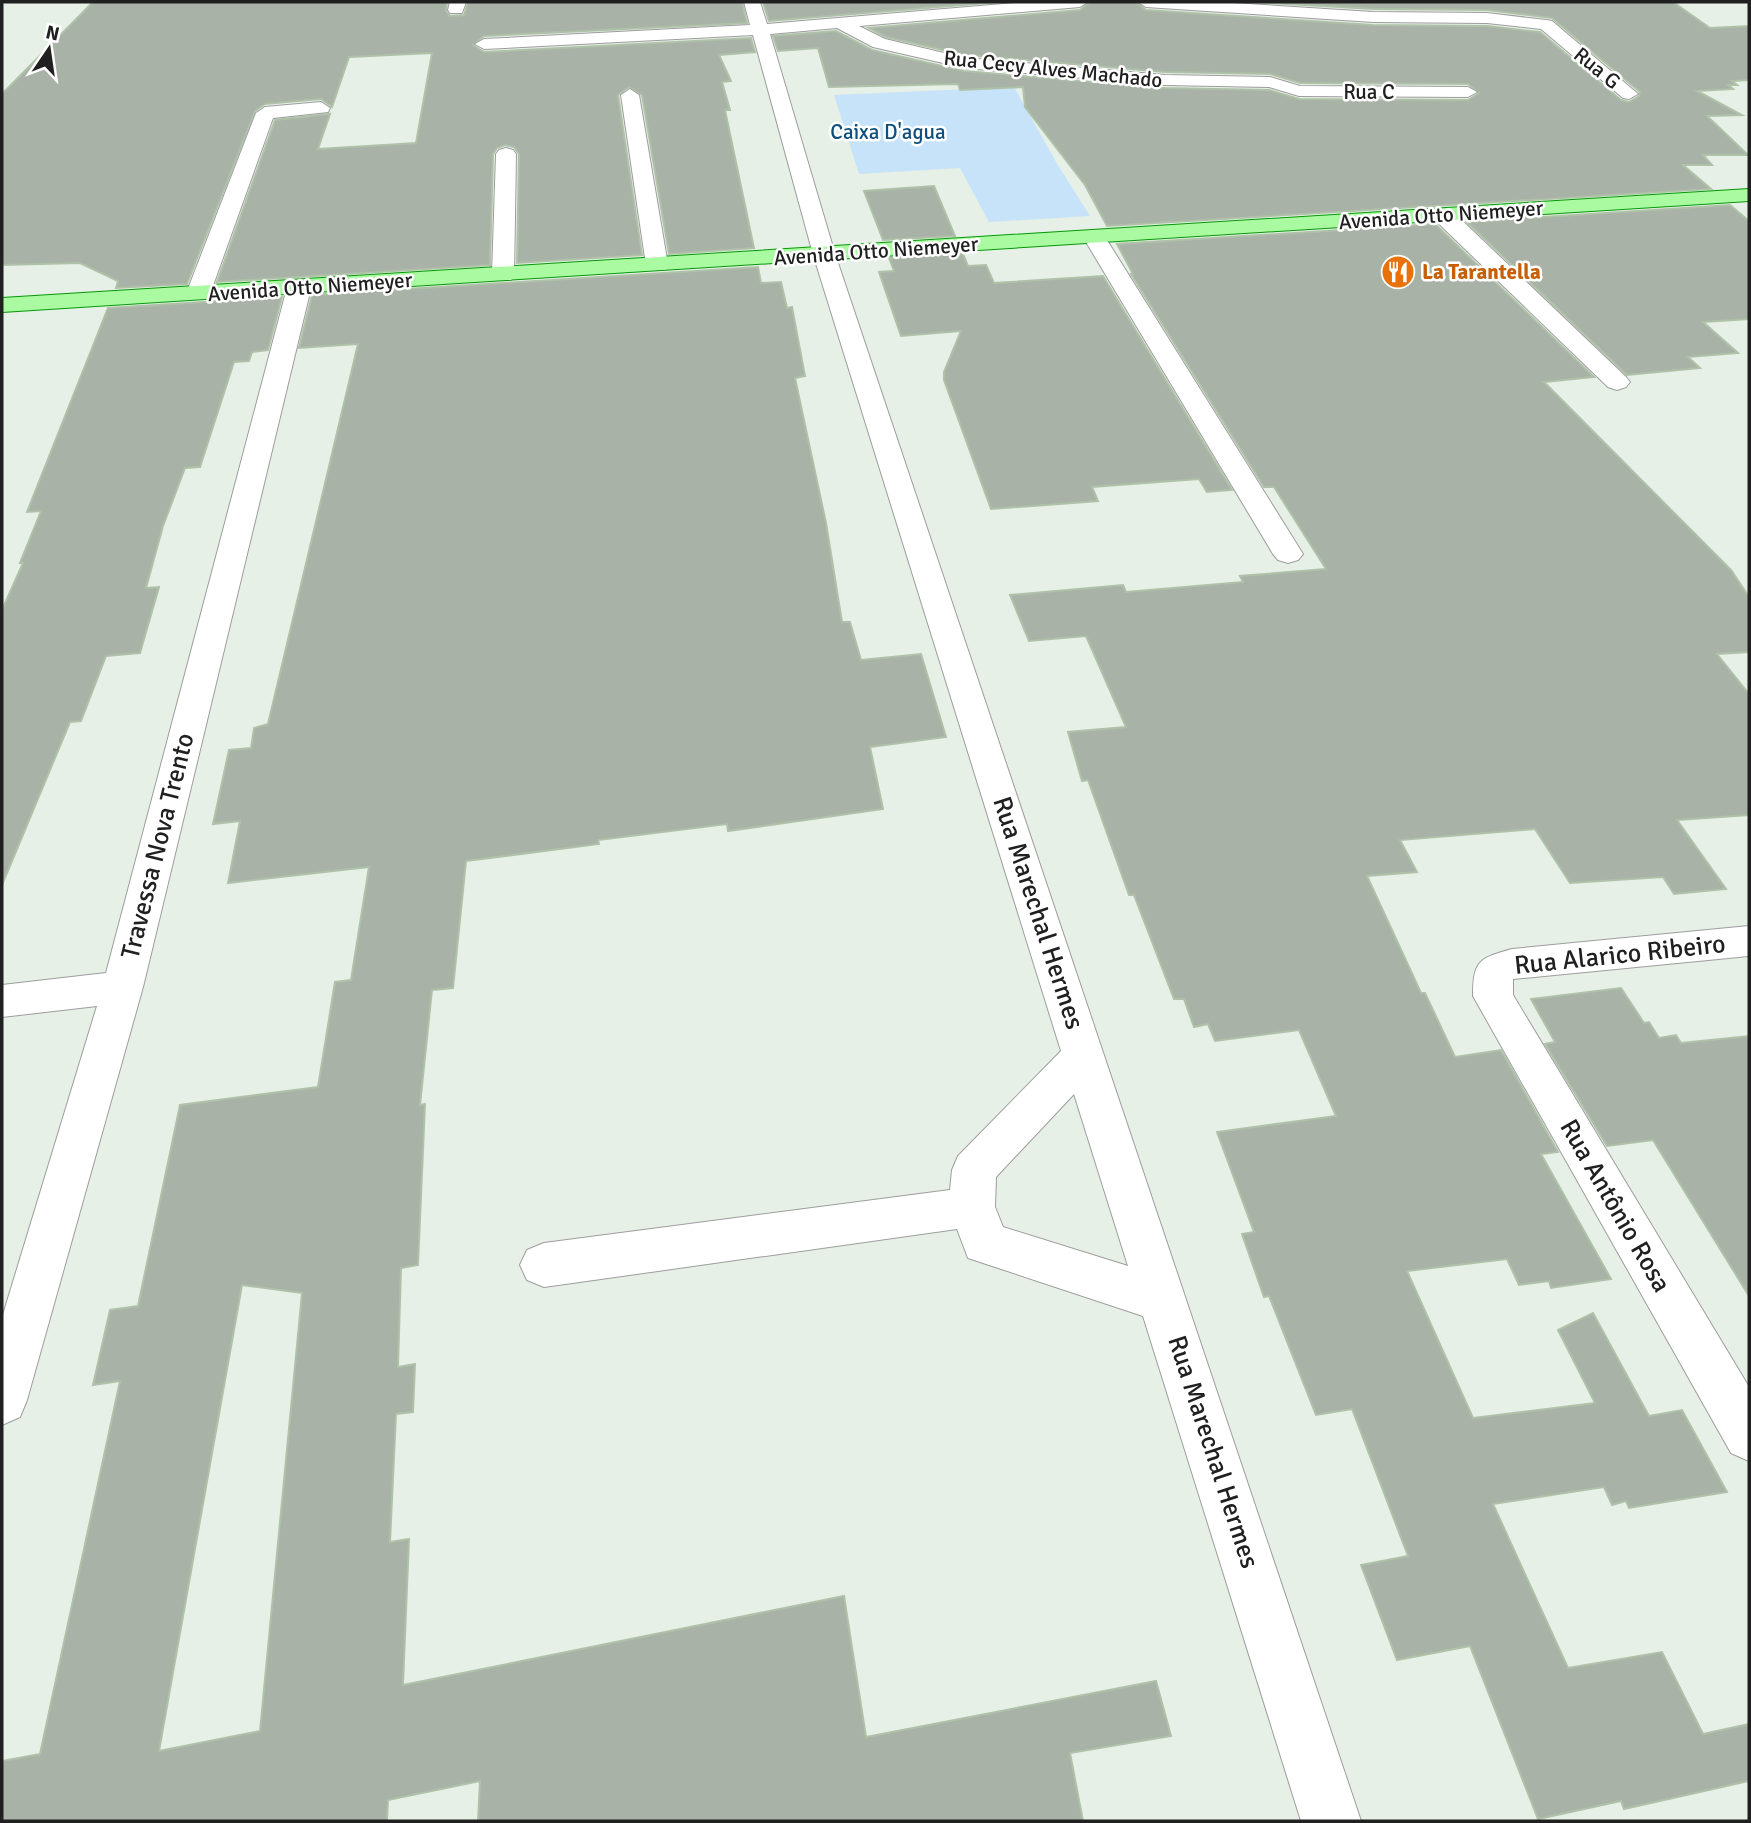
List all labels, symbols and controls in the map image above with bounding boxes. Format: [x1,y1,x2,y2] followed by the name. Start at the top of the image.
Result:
[14,14,84,84] north arrow
[43,20,62,47] text: N
[1568,41,1626,95] street label: Rua G
[942,45,1164,93] street label: Rua Cecy Alves Machado
[1343,79,1395,105] street label: Rua C
[830,119,946,145] park label: Caixa D'agua
[1338,195,1544,235] street label: Avenida Otto Niemeyer
[773,231,979,271] street label: Avenida Otto Niemeyer
[1379,253,1417,291] restaurant icon: La Tarantella
[1422,259,1541,285] place label: La Tarantella
[207,267,413,307] street label: Avenida Otto Niemeyer
[114,730,202,962] street label: Travessa Nova Trento
[985,793,1091,1033] street label: Rua Marechal Hermes
[1513,928,1727,982] street label: Rua Alarico Ribeiro
[1553,1114,1677,1298] street label: Rua Antônio Rosa
[1160,1332,1266,1572] street label: Rua Marechal Hermes

